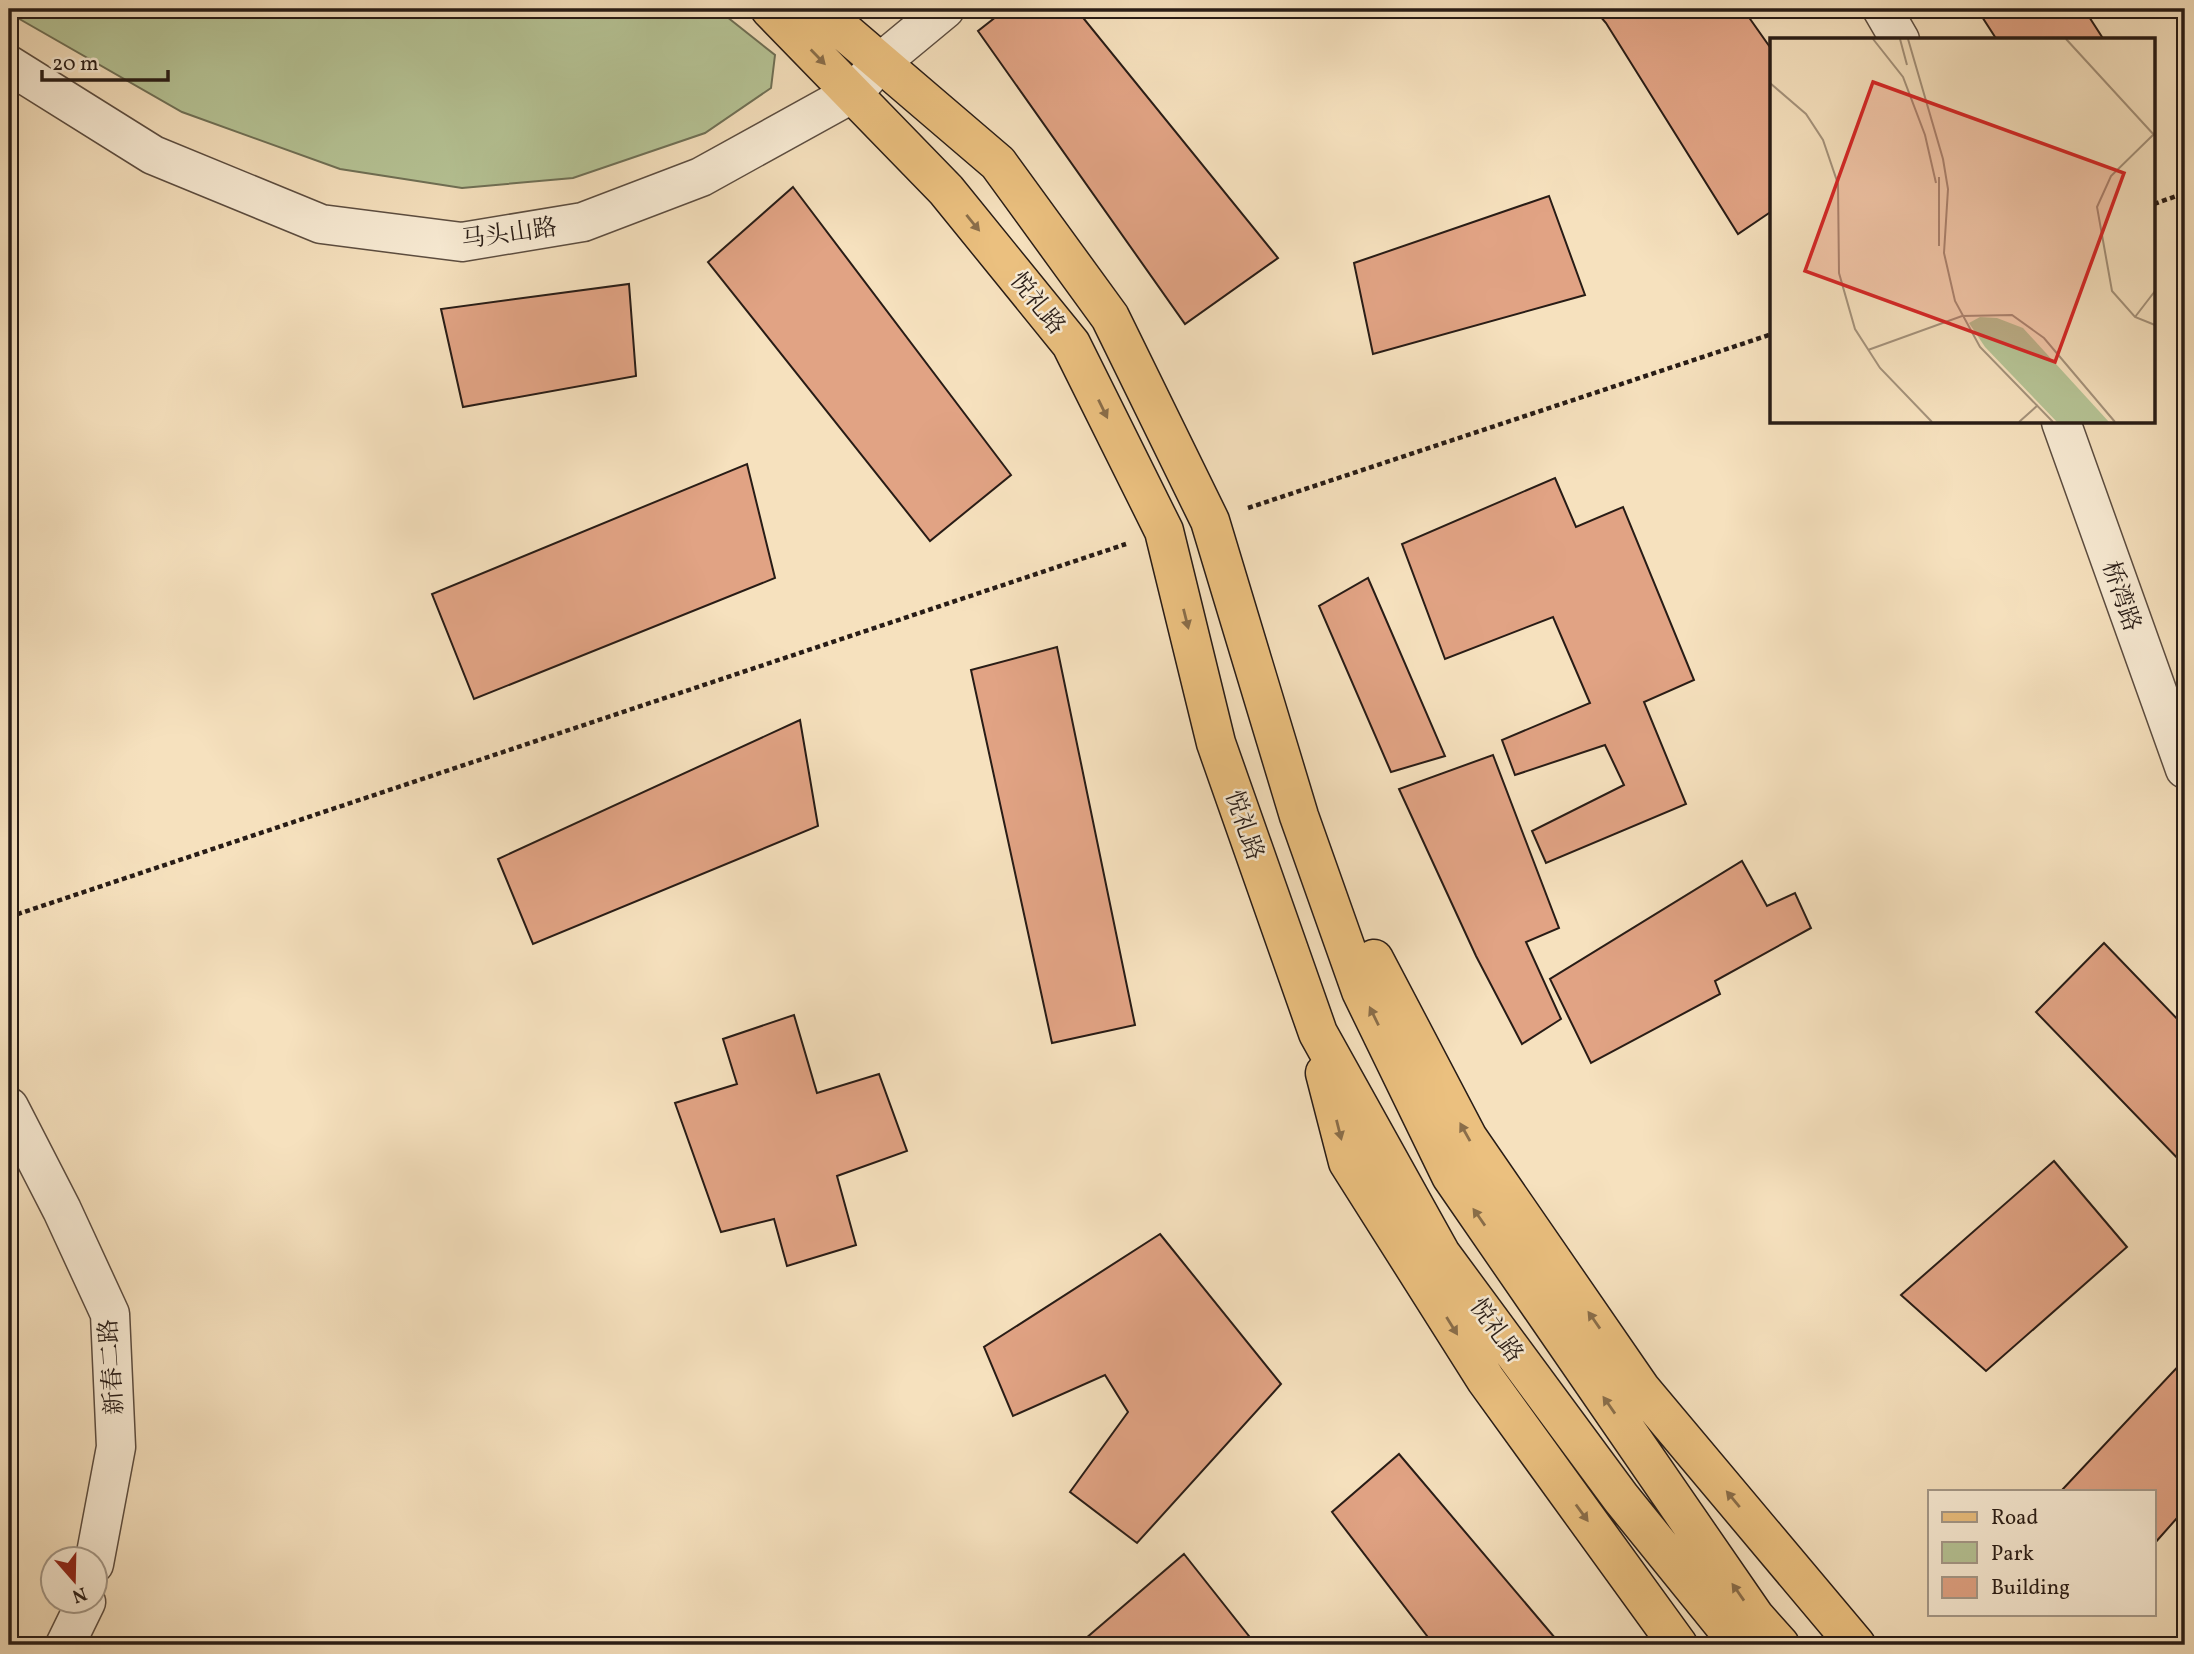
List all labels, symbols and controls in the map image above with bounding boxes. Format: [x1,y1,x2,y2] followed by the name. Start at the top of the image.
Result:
[42,38,168,82] scale bar
[1770,38,2156,424] inset map
[810,48,826,65] one-way arrow
[52,50,98,79] text: 20 m
[459,211,559,258] street label: 马头山路
[965,215,980,232] one-way arrow
[1001,266,1072,343] street label: 悦礼路
[1097,399,1109,419] one-way arrow
[2092,557,2148,636] street label: 桥湾路
[1181,608,1192,630] one-way arrow
[1215,786,1271,865] street label: 悦礼路
[1368,1006,1379,1026] one-way arrow
[1335,1120,1345,1141] one-way arrow
[1459,1122,1471,1142] one-way arrow
[1472,1208,1486,1226] one-way arrow
[1460,1292,1530,1370] street label: 悦礼路
[1587,1311,1601,1329] one-way arrow
[1446,1316,1459,1336] one-way arrow
[93,1318,133,1416] street label: 新春二路
[1602,1395,1615,1415] one-way arrow
[1928,1490,2156,1616] legend
[1726,1491,1741,1508] one-way arrow
[1575,1504,1589,1522] one-way arrow
[1991,1504,2038,1533] text: Road
[1991,1540,2034,1569] text: Park
[38,1546,108,1616] north arrow
[1991,1574,2070,1603] text: Building
[68,1580,90,1609] text: N
[1731,1583,1745,1601] one-way arrow

